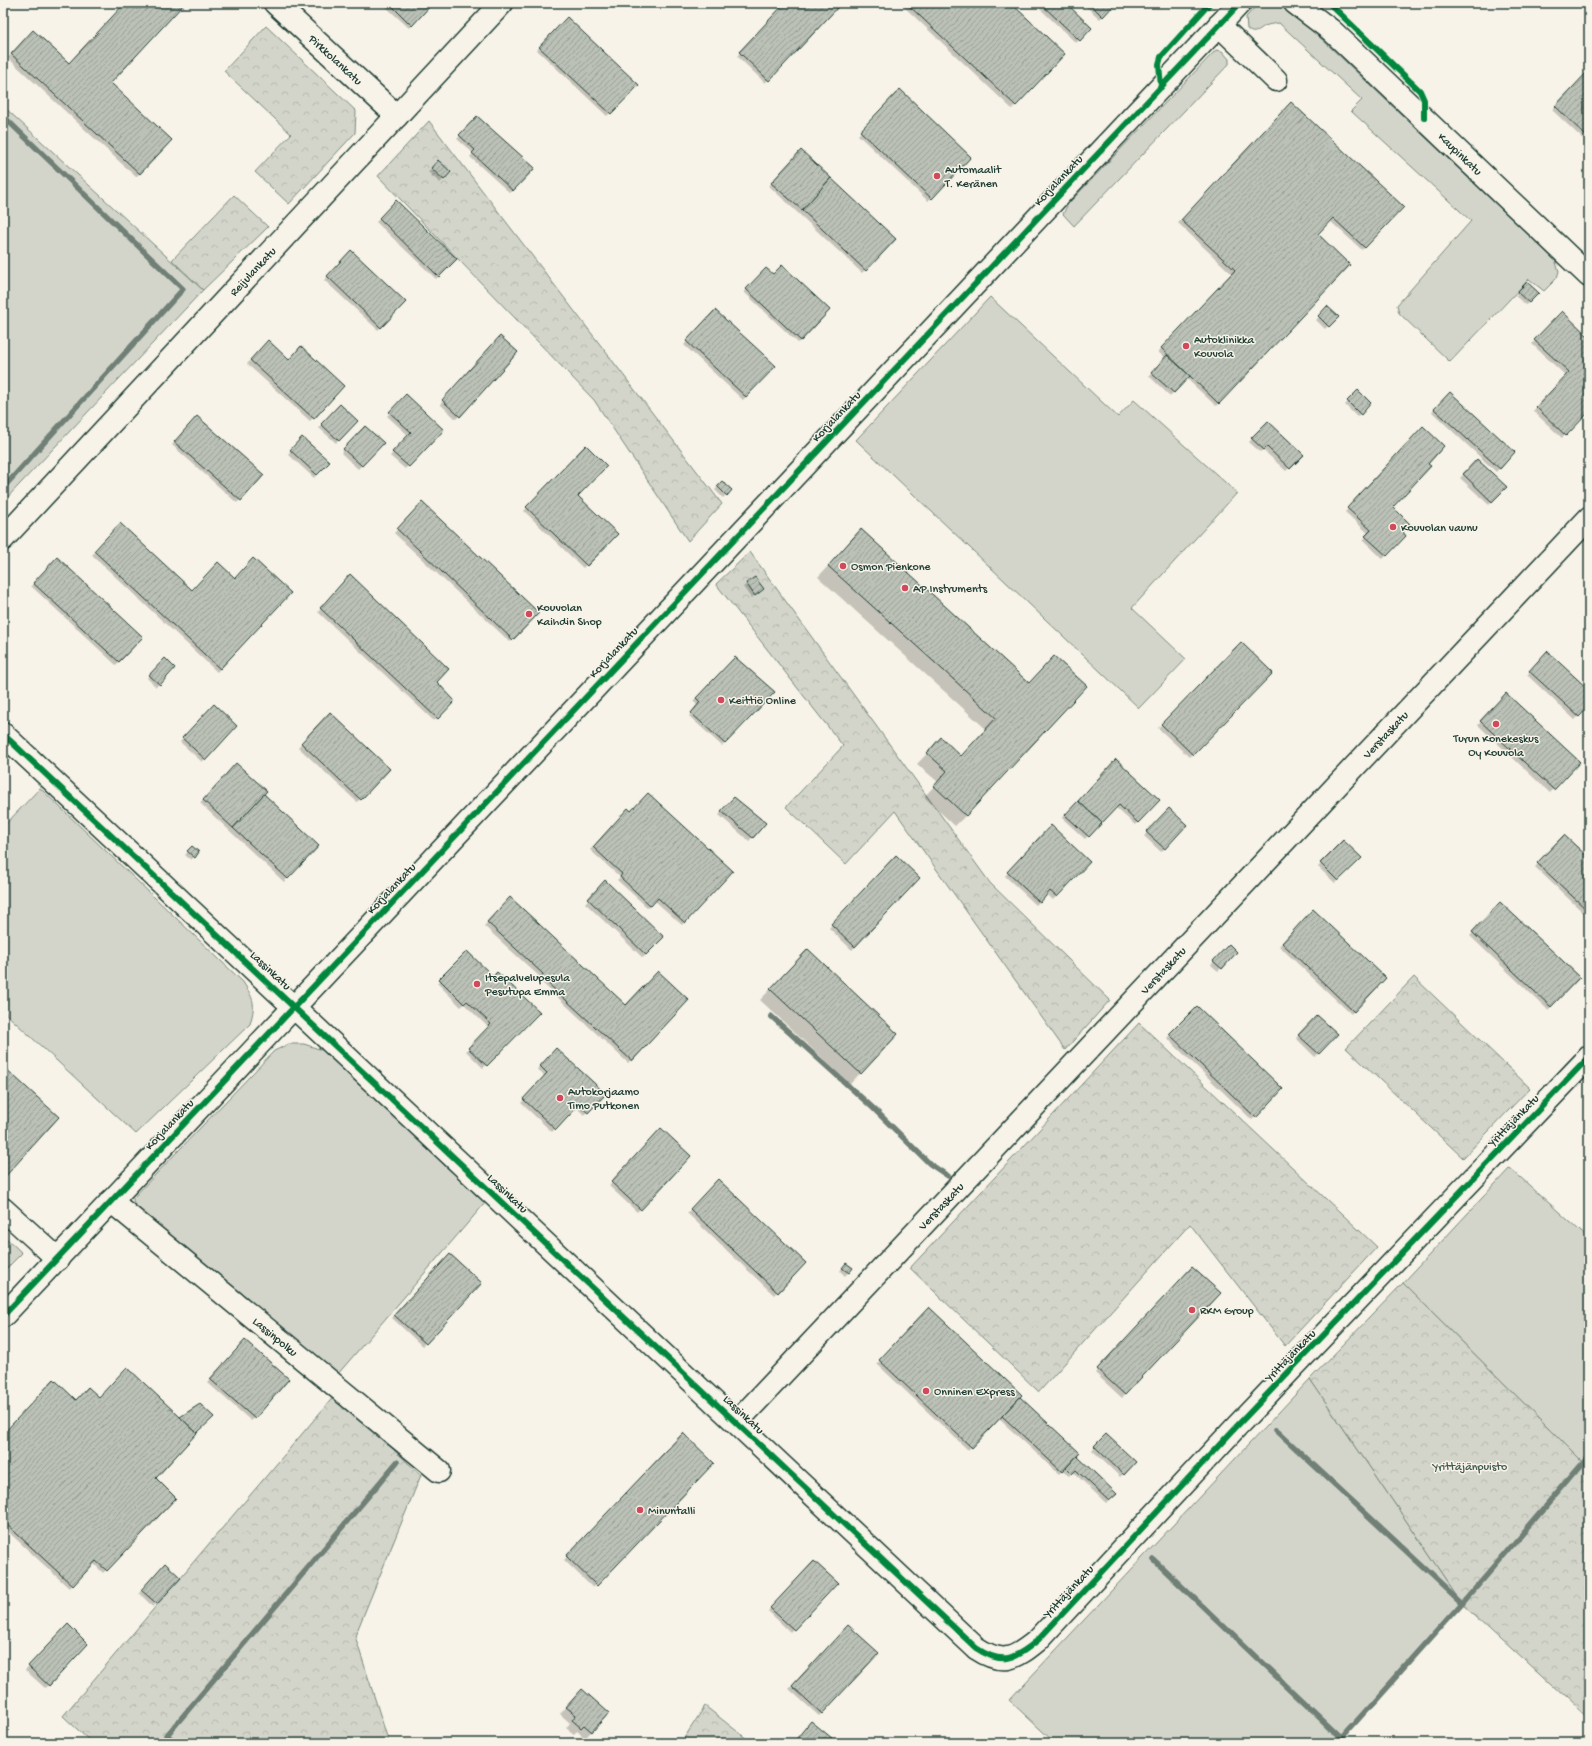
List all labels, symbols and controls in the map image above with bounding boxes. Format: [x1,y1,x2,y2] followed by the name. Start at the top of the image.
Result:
[304,32,365,89] street label: Pirkkolankatu
[1434,131,1484,180] street label: Kaupinkatu
[1032,153,1087,210] street label: Korjalankatu
[944,164,1002,192] place label: Automaalit T. Keränen
[932,171,942,181] marker: Automaalit T. Keränen
[228,245,280,300] street label: Reijulankatu
[1194,334,1254,362] place label: Autoklinikka Kouvola
[1181,341,1191,351] marker: Autoklinikka Kouvola
[810,389,865,446] street label: Korjalankatu
[1388,522,1398,532] marker: Kouvolan vaunu
[1401,522,1478,536] place label: Kouvolan vaunu
[838,561,848,571] marker: Osmon Pienkone
[851,561,931,575] place label: Osmon Pienkone
[900,583,910,593] marker: AP Instruments
[913,583,988,597] place label: AP Instruments
[537,602,602,630] place label: Kouvolan Kaihdin Shop
[524,609,534,619] marker: Kouvolan Kaihdin Shop
[587,625,642,682] street label: Korjalankatu
[716,695,726,705] marker: Keittiö Online
[729,695,797,709] place label: Keittiö Online
[1360,709,1413,763] street label: Verstaskatu
[1491,719,1501,729] marker: Turun Konekeskus Oy Kouvola
[1453,733,1539,761] place label: Turun Konekeskus Oy Kouvola
[365,861,420,918] street label: Korjalankatu
[1138,945,1190,999] street label: Verstaskatu
[246,949,293,994] street label: Lassinkatu
[484,972,570,1000] place label: Itsepalvelupesula Pesutupa Emma
[472,979,482,989] marker: Itsepalvelupesula Pesutupa Emma
[567,1086,639,1114] place label: Autokorjaamo Timo Putkonen
[1485,1092,1543,1151] street label: Yrittäjänkatu
[555,1093,565,1103] marker: Autokorjaamo Timo Putkonen
[143,1097,198,1154] street label: Korjalankatu
[483,1172,530,1217] street label: Lassinkatu
[916,1180,968,1235] street label: Verstaskatu
[1187,1305,1197,1315] marker: RKM Group
[1200,1305,1254,1319] place label: RKM Group
[249,1315,300,1361] street label: Lassinpolku
[1262,1327,1320,1386] street label: Yrittäjänkatu
[921,1386,931,1396] marker: Onninen Express
[934,1386,1015,1400] place label: Onninen Express
[719,1393,766,1438] street label: Lassinkatu
[1432,1461,1507,1475] park label: Yrittäjänpuisto
[635,1505,645,1515] marker: Minuntalli
[648,1505,696,1519] place label: Minuntalli
[1041,1563,1098,1622] street label: Yrittäjänkatu

